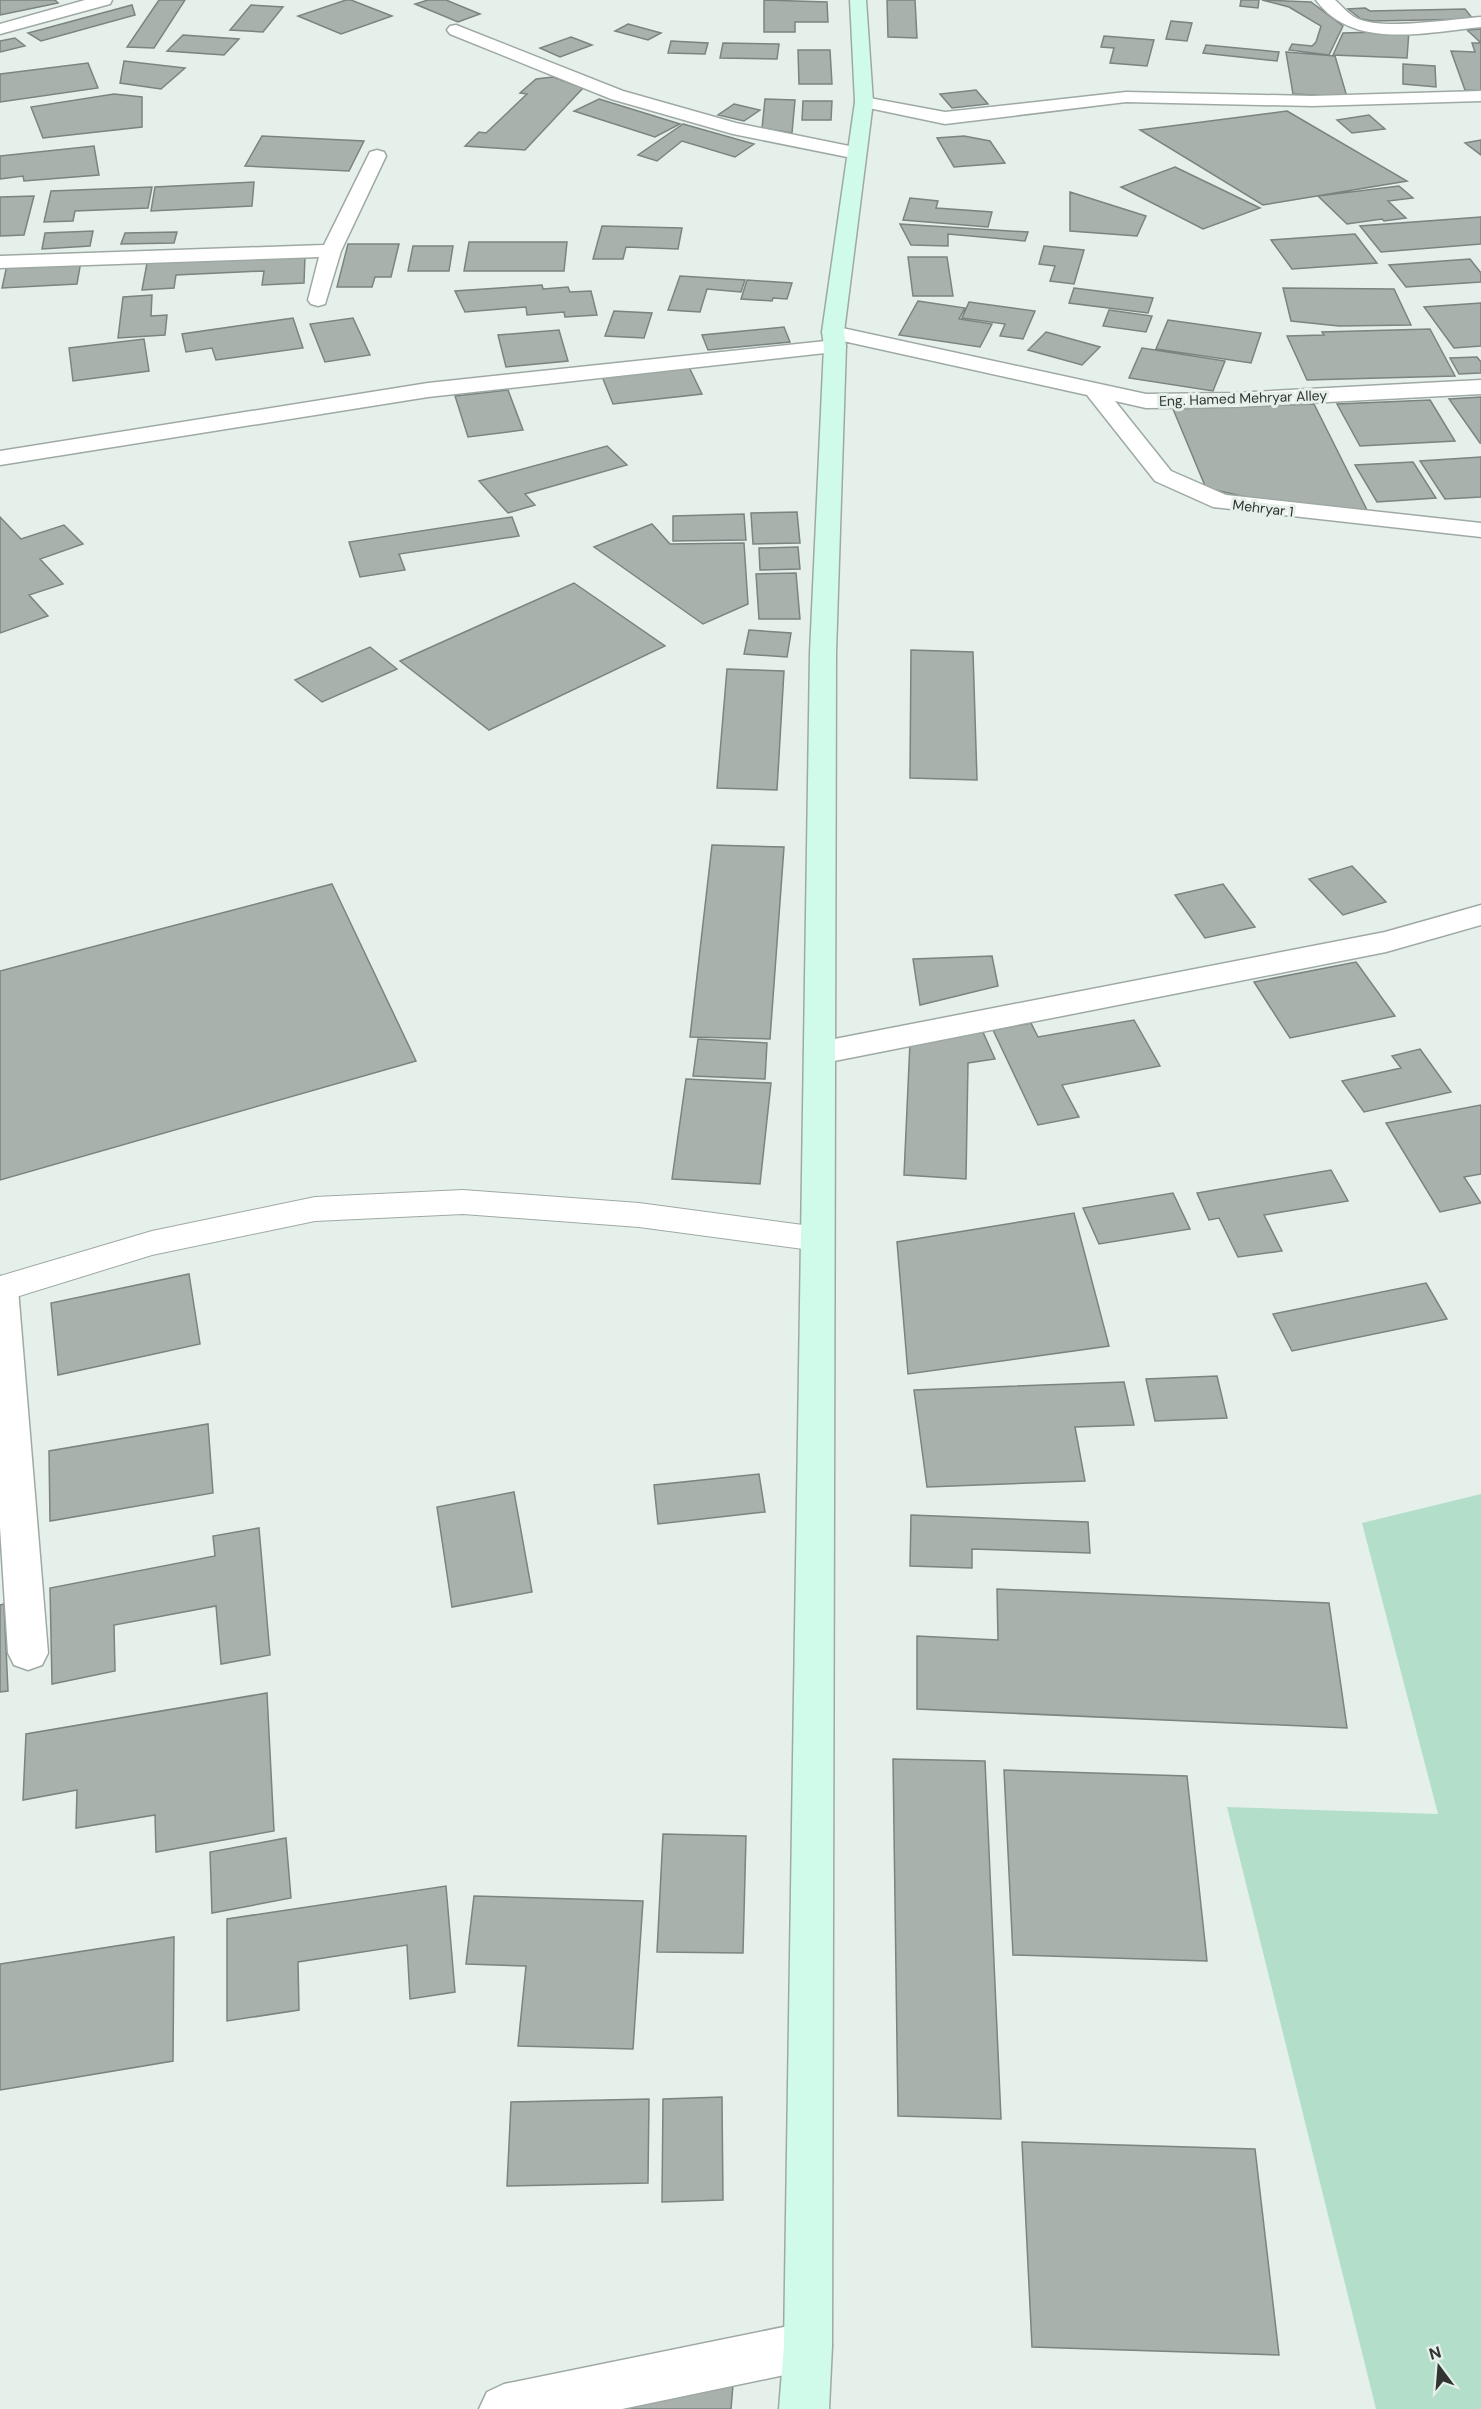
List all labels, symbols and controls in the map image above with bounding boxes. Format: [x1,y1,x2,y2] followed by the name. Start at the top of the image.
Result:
[1159,386,1328,410] street label: Eng. Hamed Mehryar Alley
[1232,495,1294,521] street label: Mehryar 1
[1409,2337,1469,2397] north arrow
[1426,2341,1444,2365] text: N

